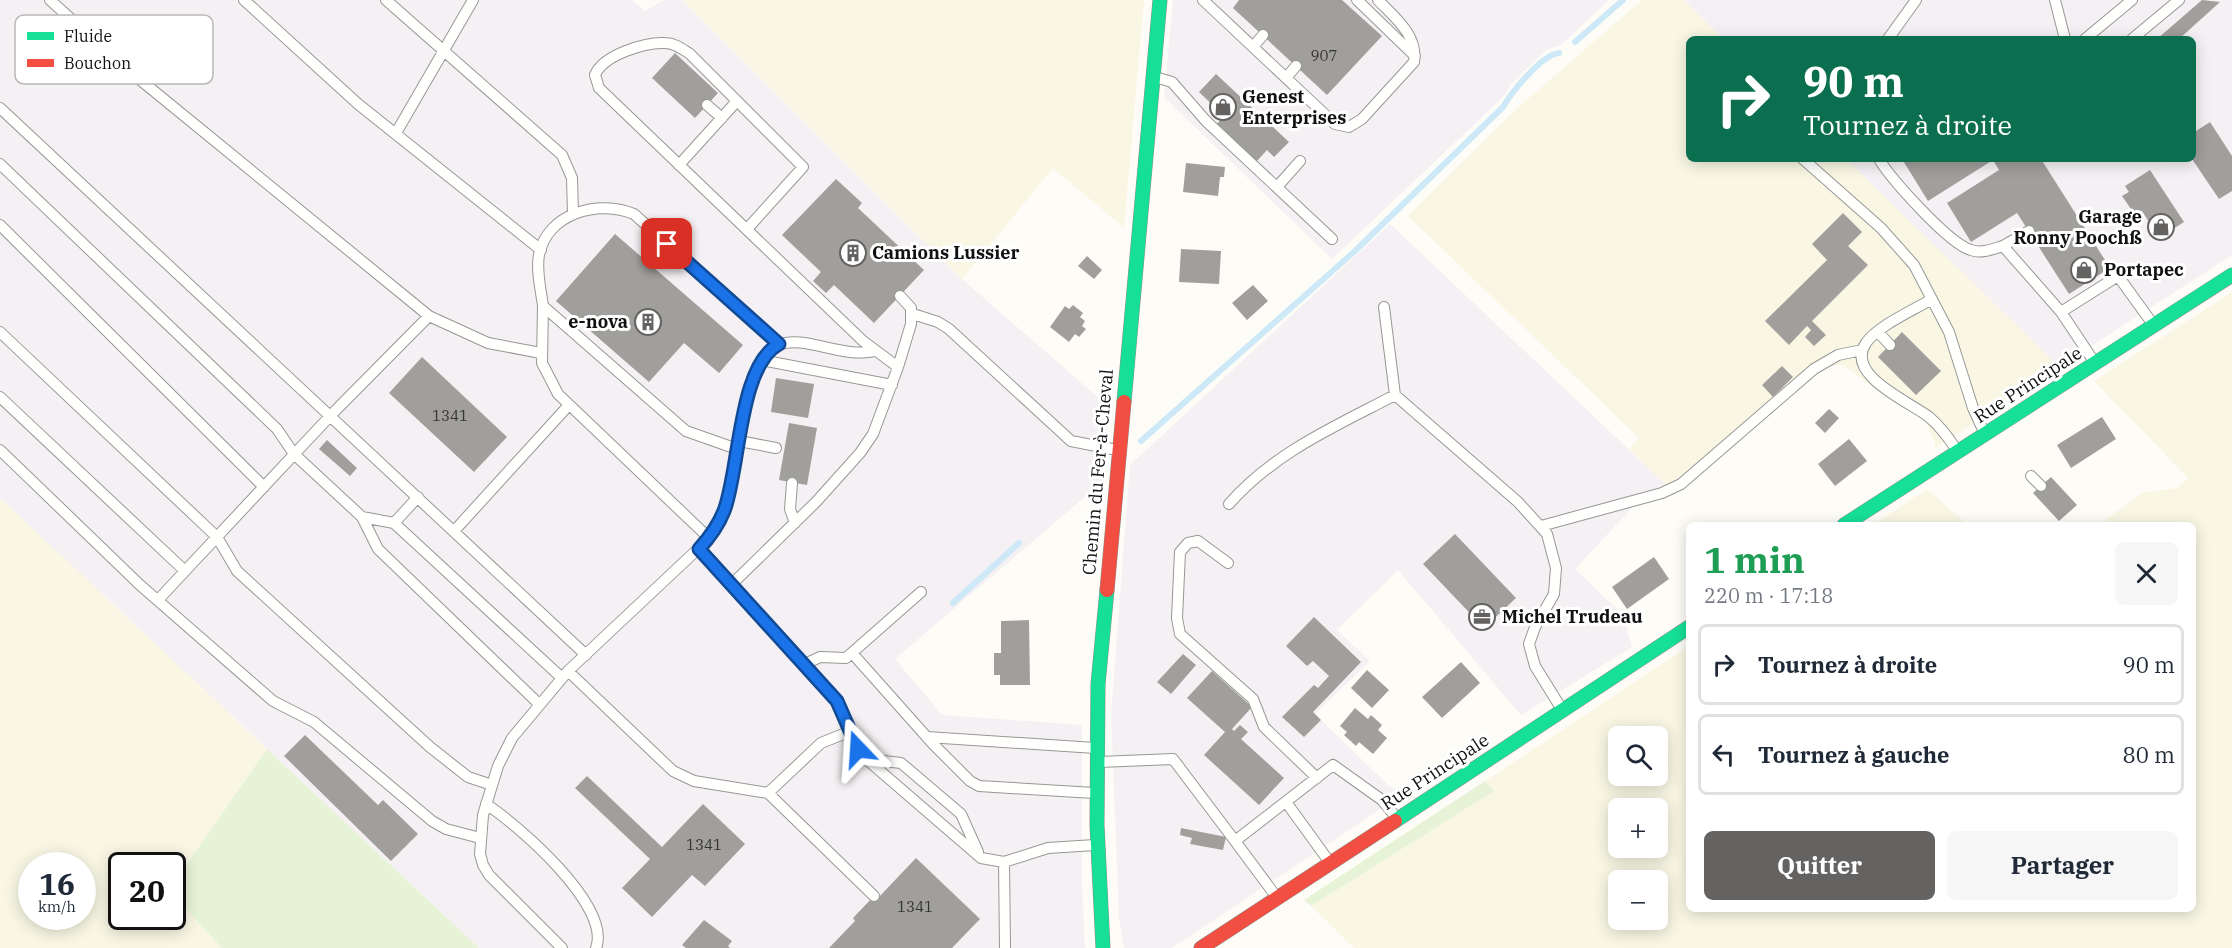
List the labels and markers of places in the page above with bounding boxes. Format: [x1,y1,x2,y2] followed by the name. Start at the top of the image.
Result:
[1242,85,1346,129] place label: Genest Enterprises
[1208,92,1238,122] shop icon: Genest Enterprises
[2013,205,2142,249] place label: Garage Ronny Poochß
[2146,212,2176,242] shop icon: Garage Ronny Poochß
[641,218,692,269] pin
[838,238,868,268] building icon: Camions Lussier
[872,241,1019,264] place label: Camions Lussier
[2069,255,2099,285] shop icon: Portapec
[2104,258,2184,281] place label: Portapec
[633,307,663,337] building icon: e-nova
[568,310,628,333] place label: e-nova
[1467,602,1497,632] office icon: Michel Trudeau
[1502,605,1643,628] place label: Michel Trudeau

